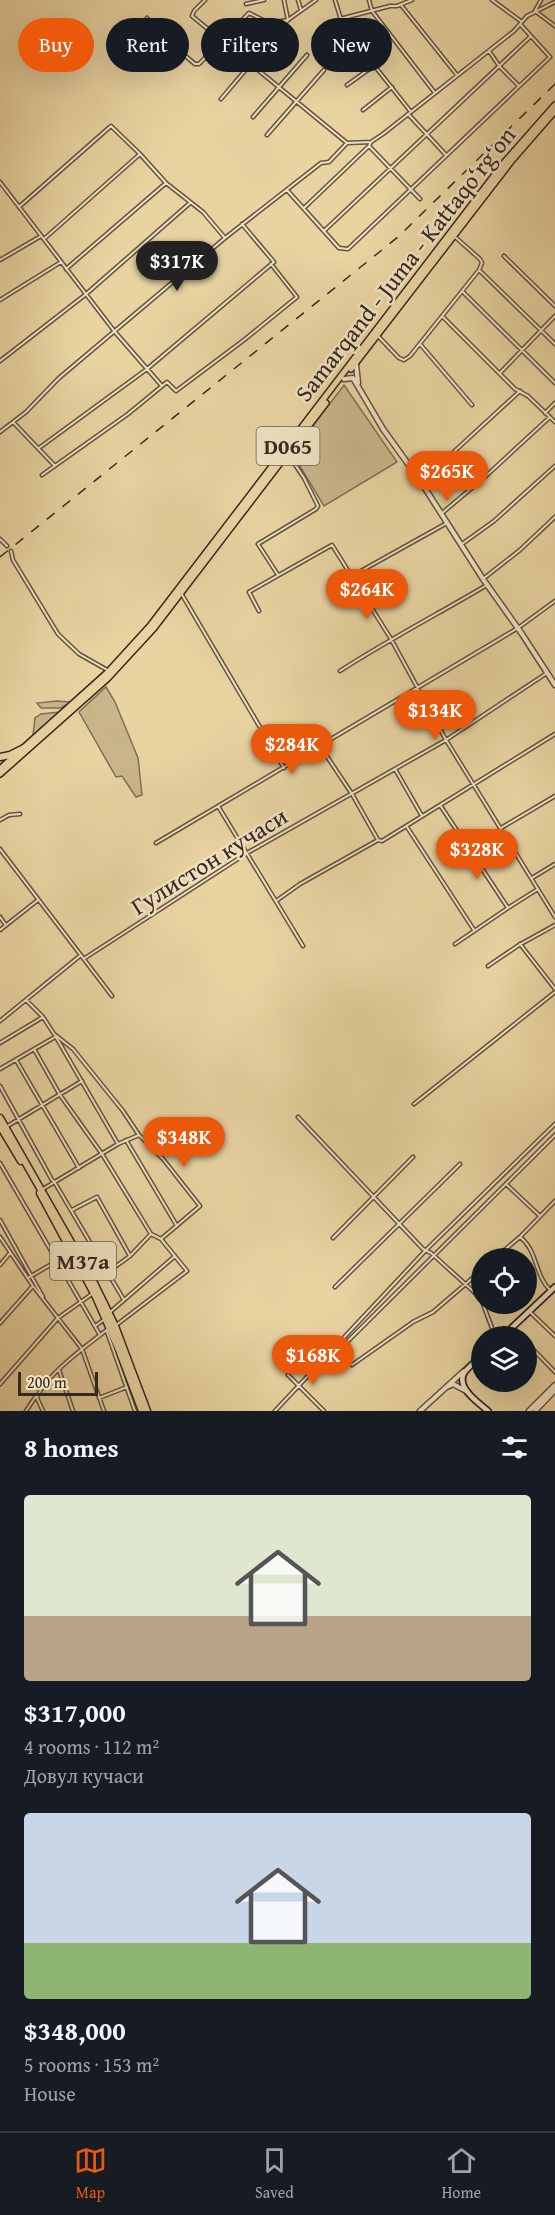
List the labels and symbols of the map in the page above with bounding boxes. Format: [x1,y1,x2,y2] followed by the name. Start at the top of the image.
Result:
[286,119,524,409] street label: Samarqand - Juma - Kattaqo‘rg‘on
[135,241,219,292] pin: $317K
[256,427,320,465] road number: D065
[405,451,489,502] pin: $265K
[325,569,409,620] pin: $264K
[393,690,477,741] pin: $134K
[250,724,334,775] pin: $284K
[124,799,294,923] street label: Гулистон кучаси
[435,829,519,880] pin: $328K
[142,1117,226,1168] pin: $348K
[50,1242,116,1280] road number: M37a
[271,1335,355,1386] pin: $168K
[18,1369,98,1396] scale bar

